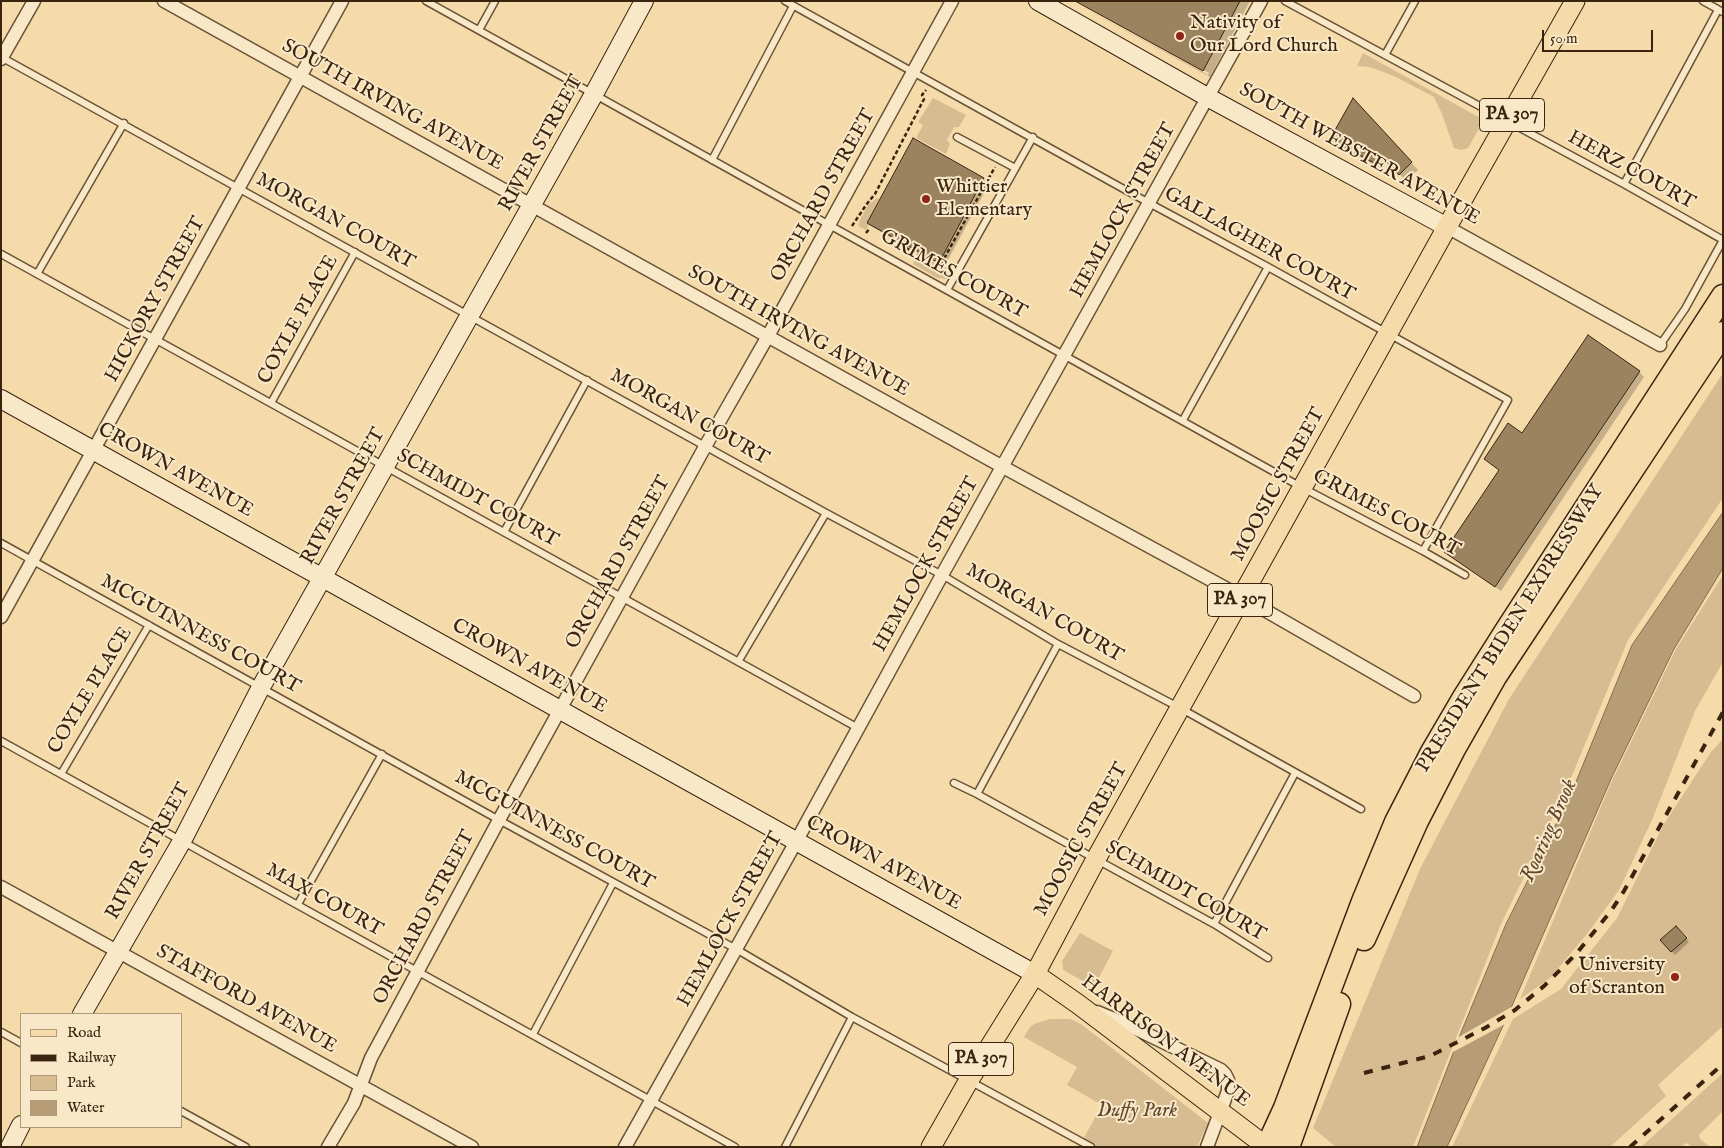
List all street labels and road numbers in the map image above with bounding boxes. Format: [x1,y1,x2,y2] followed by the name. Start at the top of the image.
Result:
[277,35,507,177] street label: SOUTH IRVING AVENUE
[495,72,589,216] street label: RIVER STREET
[1234,79,1484,231] street label: SOUTH WEBSTER AVENUE
[1480,98,1544,132] road number: PA 307
[767,105,881,287] street label: ORCHARD STREET
[1066,119,1182,303] street label: HEMLOCK STREET
[1563,126,1699,216] street label: HERZ COURT
[251,168,419,276] street label: MORGAN COURT
[1159,183,1359,307] street label: GALLAGHER COURT
[101,213,211,387] street label: HICKORY STREET
[876,225,1030,325] street label: GRIMES COURT
[254,251,344,389] street label: COYLE PLACE
[683,261,913,403] street label: SOUTH IRVING AVENUE
[605,364,773,472] street label: MORGAN COURT
[1227,404,1331,566] street label: MOOSIC STREET
[93,418,257,524] street label: CROWN AVENUE
[297,425,391,569] street label: RIVER STREET
[392,445,562,553] street label: SCHMIDT COURT
[1308,465,1464,563] street label: GRIMES COURT
[562,472,676,654] street label: ORCHARD STREET
[869,473,985,657] street label: HEMLOCK STREET
[1412,481,1610,777] street label: PRESIDENT BIDEN EXPRESSWAY
[961,559,1127,669] street label: MORGAN COURT
[96,570,304,700] street label: MCGUINNESS COURT
[1208,584,1272,616] road number: PA 307
[447,614,611,720] street label: CROWN AVENUE
[44,623,138,759] street label: COYLE PLACE
[1030,759,1134,921] street label: MOOSIC STREET
[450,766,658,896] street label: MCGUINNESS COURT
[102,780,196,924] street label: RIVER STREET
[801,811,965,917] street label: CROWN AVENUE
[369,827,481,1009] street label: ORCHARD STREET
[673,828,789,1012] street label: HEMLOCK STREET
[1101,836,1269,948] street label: SCHMIDT COURT
[261,859,387,943] street label: MAX COURT
[152,940,340,1060] street label: STAFFORD AVENUE
[1076,971,1254,1113] street label: HARRISON AVENUE
[948,1042,1014,1076] road number: PA 307

